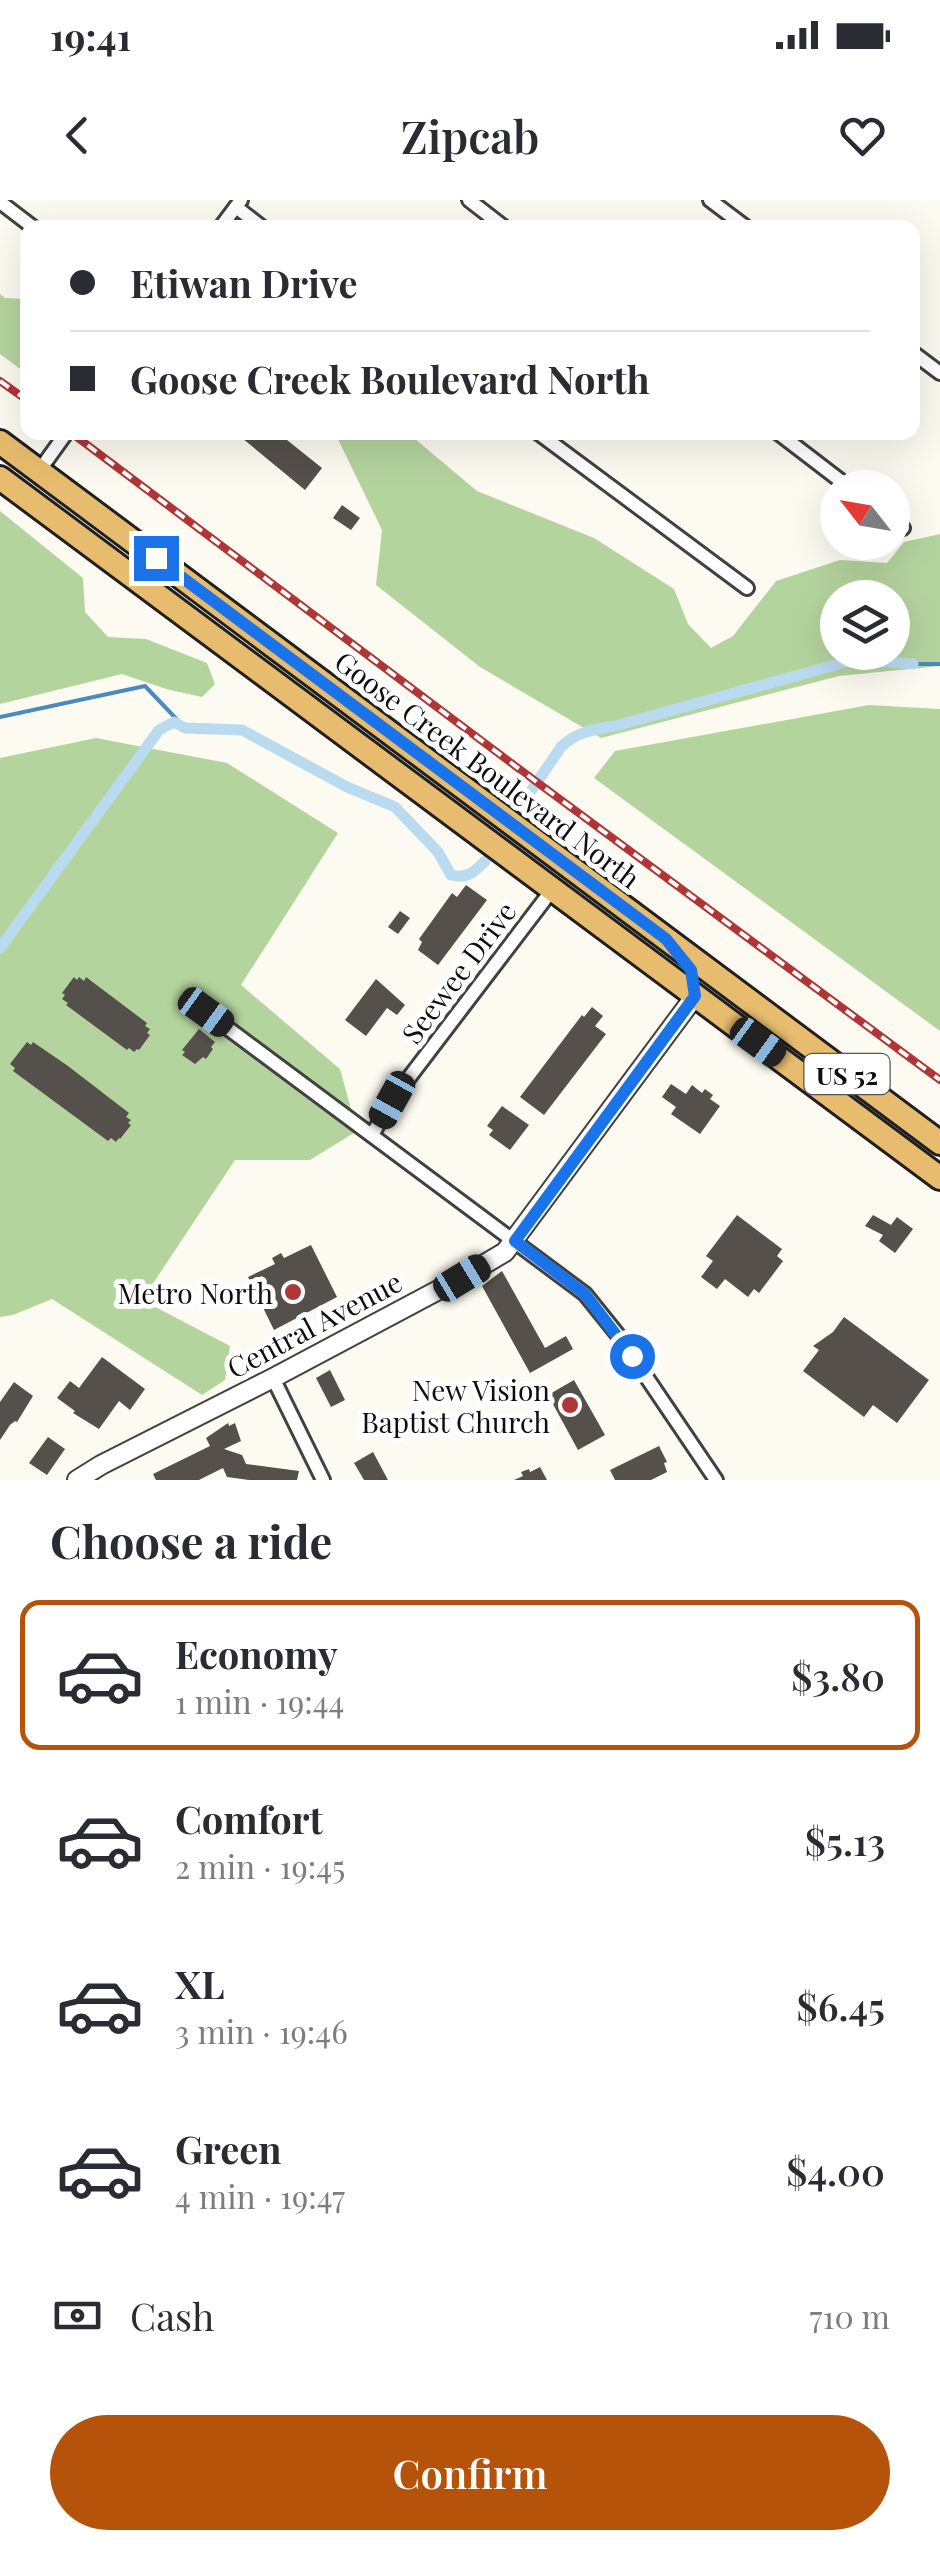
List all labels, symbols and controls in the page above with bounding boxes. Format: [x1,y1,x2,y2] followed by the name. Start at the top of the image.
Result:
[50,10,131,61] text: 19:41
[401,105,539,165] text: Zipcab
[50,108,105,163] icon: back
[835,108,890,163] icon: heart
[130,257,358,308] text: Etiwan Drive
[130,353,650,404] text: Goose Creek Boulevard North
[820,470,910,560] north arrow
[820,470,910,670] map controls
[134,536,179,581] route end
[820,580,910,670] button: layers
[328,642,648,896] street label: Goose Creek Boulevard North
[393,894,523,1050] street label: Seewee Drive
[173,982,239,1042] car
[725,1012,791,1072] car
[804,1054,890,1094] road number: US 52
[364,1066,420,1134] car
[429,1250,495,1306] car
[220,1262,408,1386] street label: Central Avenue
[117,1274,274,1311] place label: Metro North
[282,1281,304,1303] marker: Metro North
[610,1334,655,1379] route start
[361,1371,551,1440] place label: New Vision Baptist Church
[559,1394,581,1416] marker: New Vision Baptist Church
[50,1510,332,1570] text: Choose a ride
[175,1628,338,1679] text: Economy
[55,1630,145,1720] icon: car
[791,1650,885,1701] text: $3.80
[175,1679,344,1722] text: 1 min · 19:44
[175,1793,323,1844] text: Comfort
[55,1795,145,1885] icon: car
[805,1815,885,1866] text: $5.13
[175,1844,345,1887] text: 2 min · 19:45
[175,1958,224,2009] text: XL
[55,1960,145,2050] icon: car
[796,1980,885,2031] text: $6.45
[175,2009,348,2052] text: 3 min · 19:46
[175,2123,282,2174] text: Green
[55,2125,145,2215] icon: car
[786,2145,885,2196] text: $4.00
[175,2174,345,2217] text: 4 min · 19:47
[50,2288,105,2343] icon: cash
[130,2290,214,2341] text: Cash
[810,2294,890,2337] text: 710 m
[50,2415,890,2530] button: Confirm

